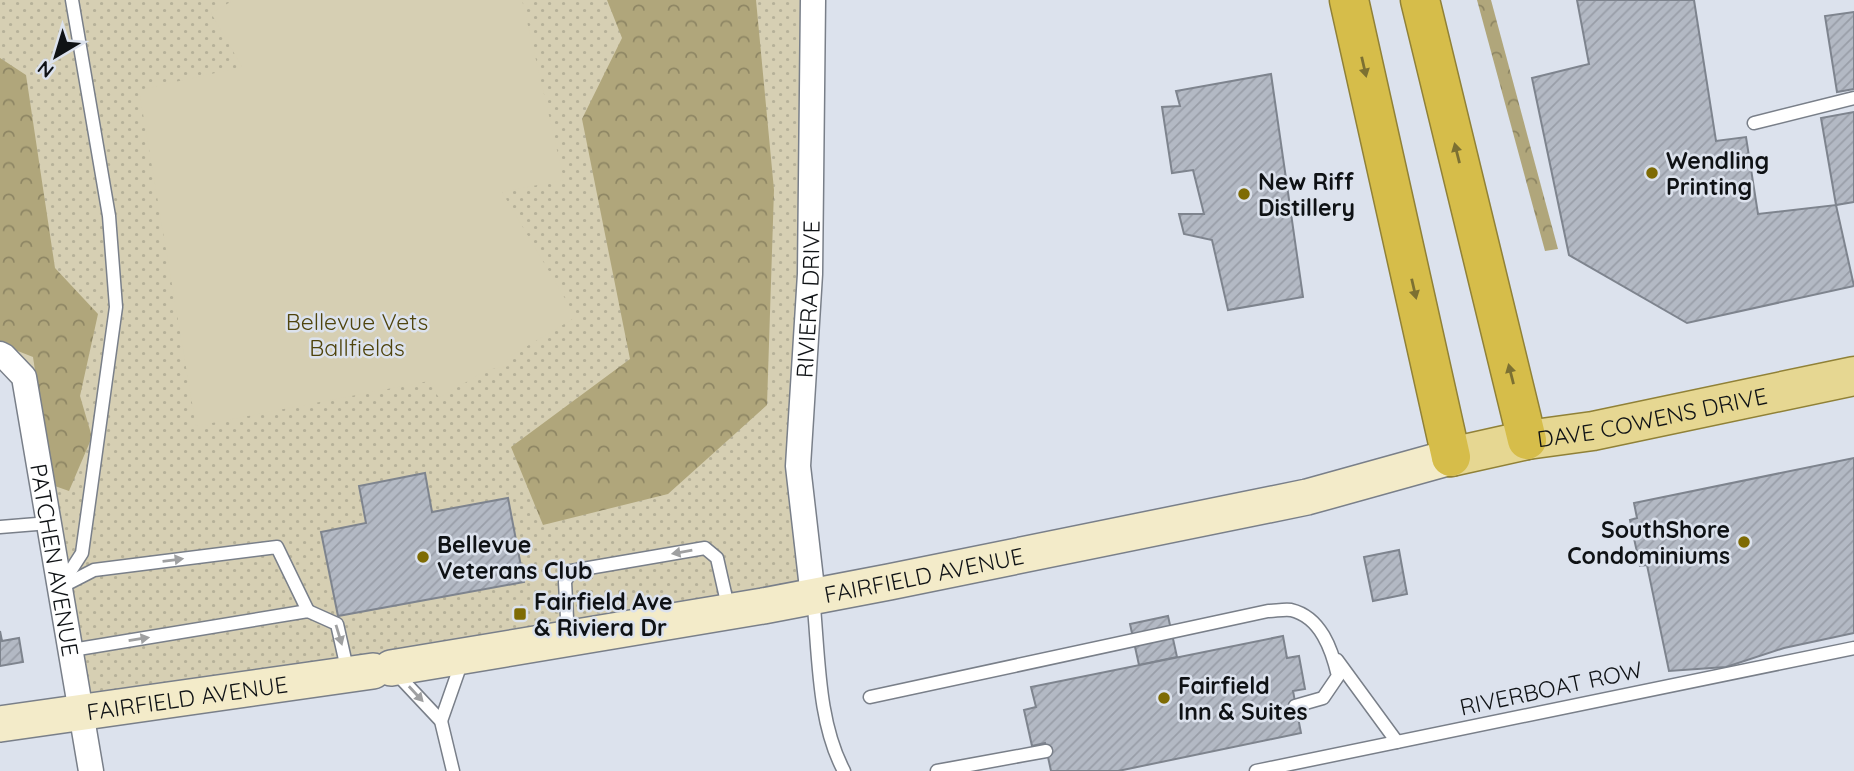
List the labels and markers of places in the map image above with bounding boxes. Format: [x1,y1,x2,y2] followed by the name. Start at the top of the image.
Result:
[1666,146,1769,201] place label: Wendling Printing
[1644,165,1660,181] marker: Wendling Printing
[1258,167,1355,222] place label: New Riff Distillery
[1236,186,1252,202] marker: New Riff Distillery
[1567,515,1730,570] place label: SouthShore Condominiums
[437,530,592,585] place label: Bellevue Veterans Club
[1736,534,1752,550] marker: SouthShore Condominiums
[415,549,431,565] marker: Bellevue Veterans Club
[534,587,673,642] place label: Fairfield Ave & Riviera Dr
[512,606,528,622] marker: Fairfield Ave & Riviera Dr
[1178,671,1308,726] place label: Fairfield Inn & Suites
[1156,690,1172,706] marker: Fairfield Inn & Suites

